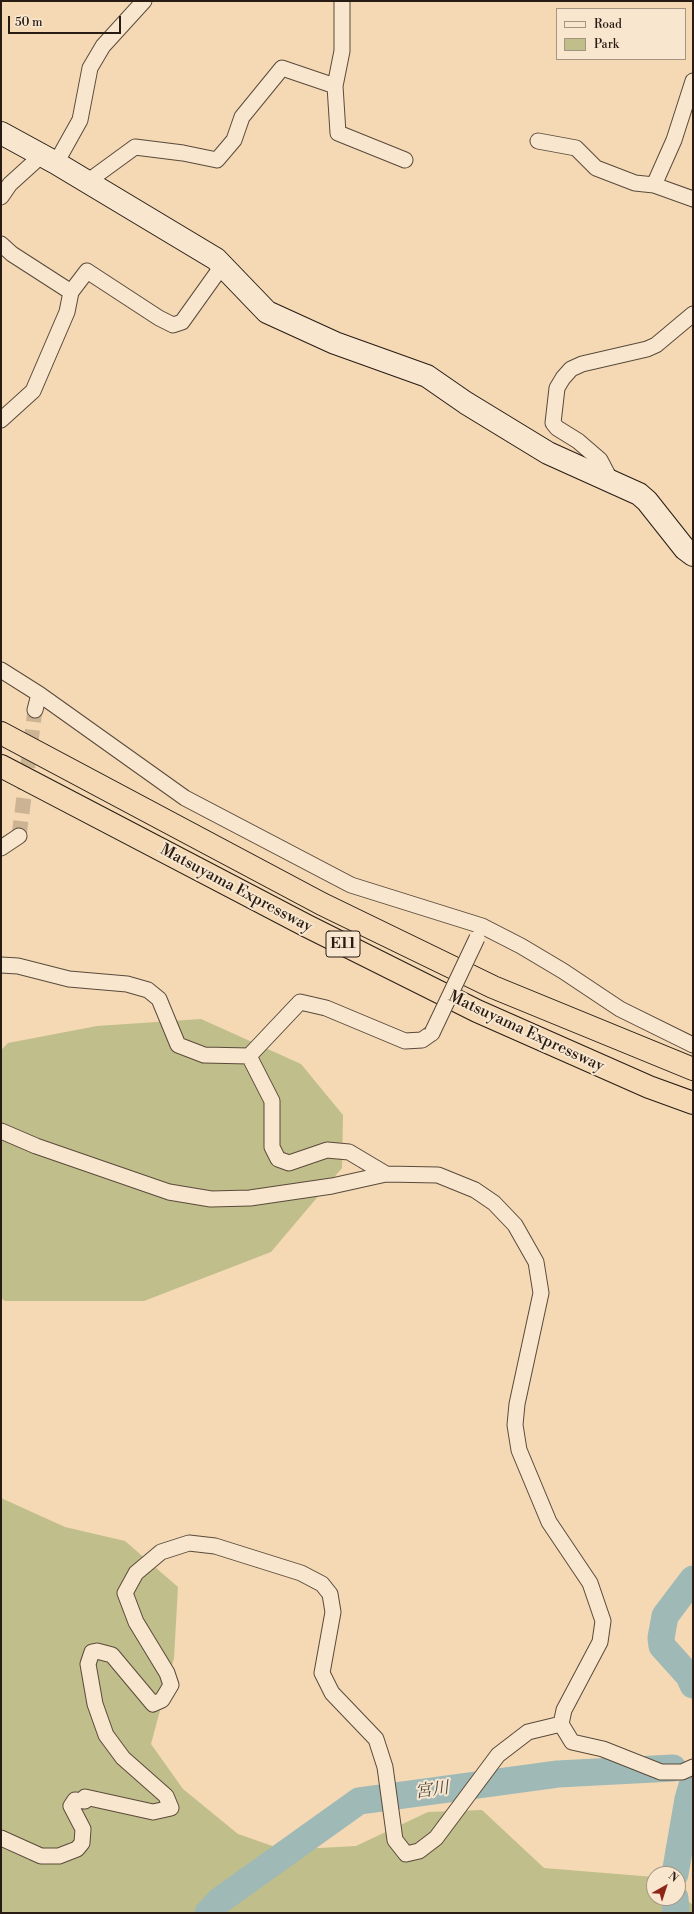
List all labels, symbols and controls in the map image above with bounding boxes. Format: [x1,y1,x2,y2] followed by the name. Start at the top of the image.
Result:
[10,8,123,34] scale bar
[556,8,686,60] legend
[15,15,43,30] text: 50 m
[594,17,622,32] text: Road
[594,37,619,52] text: Park
[157,841,315,937] street label: Matsuyama Expressway
[326,931,360,957] road number: E11
[445,987,607,1077] street label: Matsuyama Expressway
[414,1779,450,1803] water label: 宮川
[646,1866,686,1906] north arrow
[665,1869,681,1886] text: N

